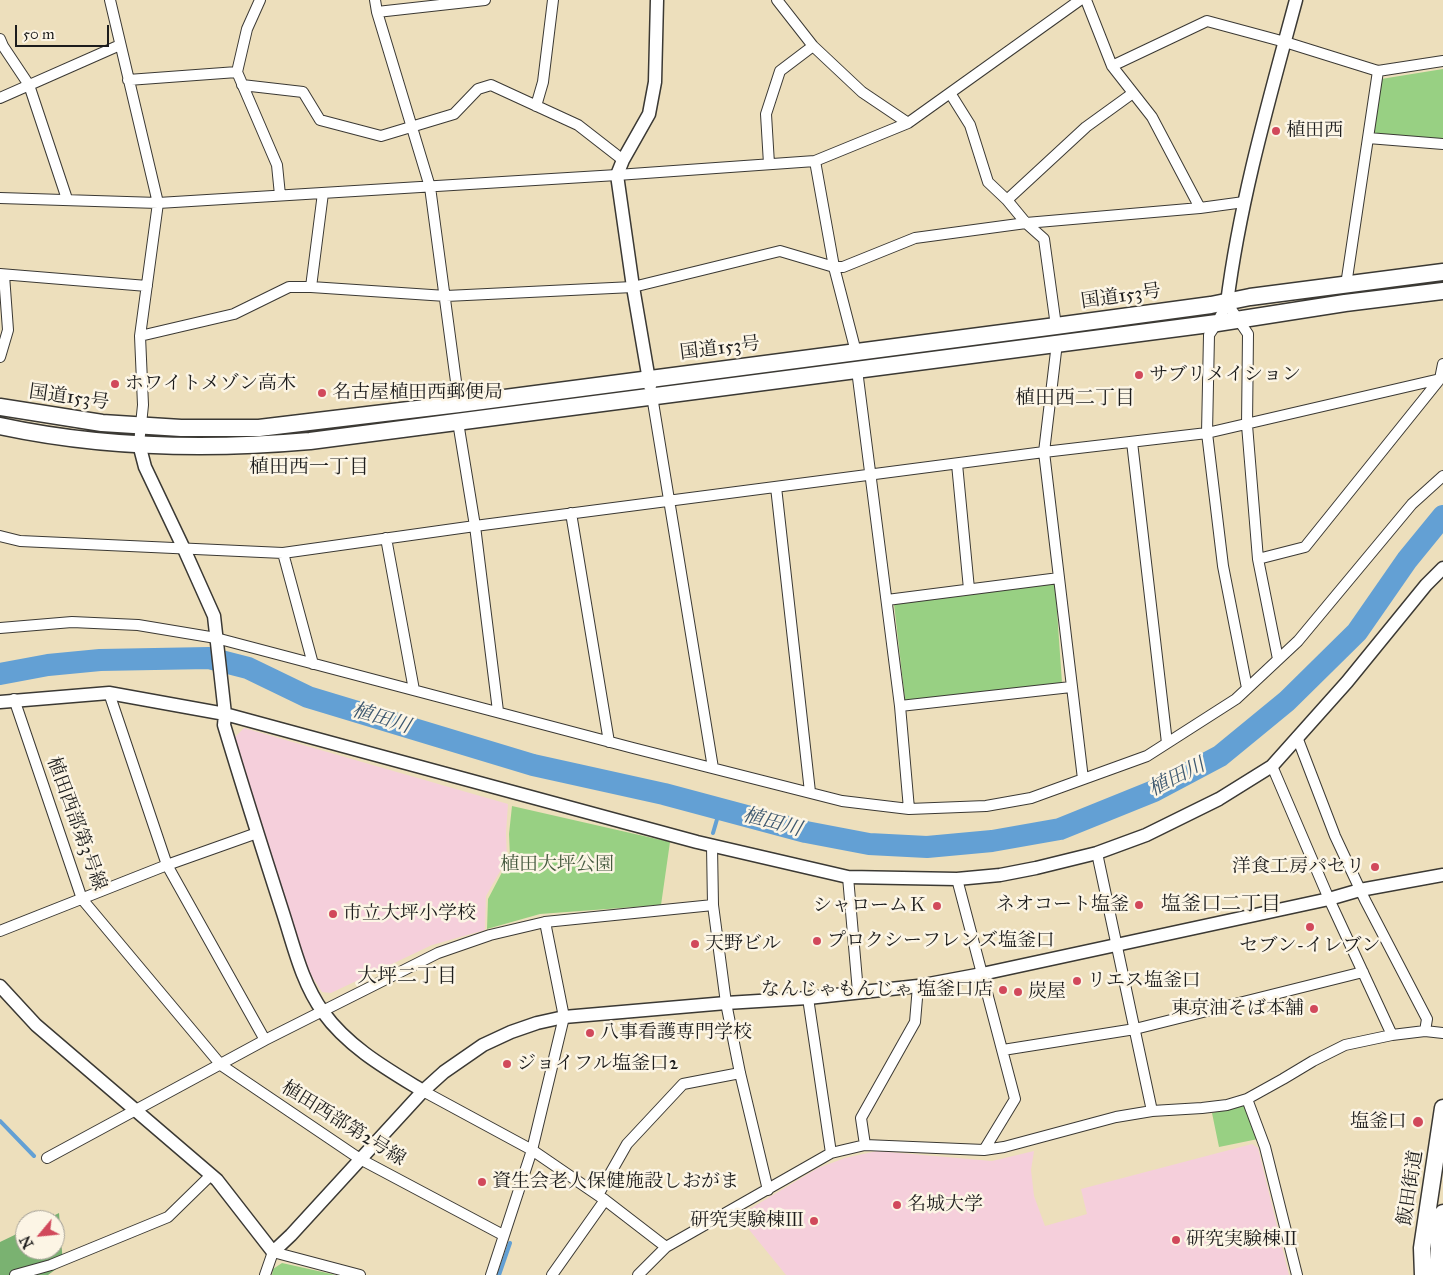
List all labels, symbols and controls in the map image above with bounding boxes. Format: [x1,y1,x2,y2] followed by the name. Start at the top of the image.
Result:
[18,15,111,47] scale bar
[23,25,55,43] text: 50 m
[1286,120,1343,142] place label: 植田西
[1270,125,1282,137] marker: 植田西
[1079,280,1163,314] street label: 国道153号
[679,333,761,365] street label: 国道153号
[1149,364,1301,386] place label: サブリメイション
[1133,369,1145,381] marker: サブリメイション
[125,373,296,395] place label: ホワイトメゾン高木
[109,378,121,390] marker: ホワイトメゾン高木
[27,381,111,415] street label: 国道153号
[332,382,503,404] place label: 名古屋植田西郵便局
[316,387,328,399] marker: 名古屋植田西郵便局
[1015,387,1135,411] district label: 植田西二丁目
[249,456,369,480] district label: 植田西一丁目
[349,699,413,739] water label: 植田川
[41,754,111,894] street label: 植田西部第3号線
[1145,754,1209,802] water label: 植田川
[740,804,804,842] water label: 植田川
[500,854,614,876] park label: 植田大坪公園
[1232,856,1365,878] place label: 洋食工房パセリ
[1369,861,1381,873] marker: 洋食工房パセリ
[1161,893,1281,917] district label: 塩釜口二丁目
[996,894,1129,916] place label: ネオコート塩釜
[813,895,927,917] place label: シャロームＫ
[1133,899,1145,911] marker: ネオコート塩釜
[931,900,943,912] marker: シャロームＫ
[343,903,476,925] place label: 市立大坪小学校
[327,908,339,920] marker: 市立大坪小学校
[1304,921,1316,933] marker: セブン-イレブン
[827,930,1055,952] place label: プロクシーフレンズ塩釜口
[705,933,781,955] place label: 天野ビル
[811,935,823,947] marker: プロクシーフレンズ塩釜口
[1240,935,1380,957] place label: セブン-イレブン
[689,938,701,950] marker: 天野ビル
[357,965,457,989] district label: 大坪二丁目
[1087,970,1201,992] place label: リエス塩釜口
[1071,975,1083,987] marker: リエス塩釜口
[761,979,993,1001] place label: なんじゃもんじゃ 塩釜口店
[1028,981,1066,1003] place label: 炭屋
[997,984,1009,996] marker: なんじゃもんじゃ 塩釜口店
[1012,986,1024,998] marker: 炭屋
[1171,998,1304,1020] place label: 東京油そば本舗
[1308,1003,1320,1015] marker: 東京油そば本舗
[600,1022,752,1044] place label: 八事看護専門学校
[584,1027,596,1039] marker: 八事看護専門学校
[517,1053,678,1075] place label: ジョイフル塩釜口2
[501,1058,513,1070] marker: ジョイフル塩釜口2
[277,1077,409,1171] street label: 植田西部第2号線
[1350,1111,1407,1133] place label: 塩釜口
[1411,1115,1425,1129] marker: 塩釜口
[1394,1149,1428,1227] street label: 飯田街道
[492,1171,739,1193] place label: 資生会老人保健施設しおがま
[476,1176,488,1188] marker: 資生会老人保健施設しおがま
[907,1194,983,1216] place label: 名城大学
[891,1199,903,1211] marker: 名城大学
[15,1210,65,1260] north arrow
[690,1210,804,1232] place label: 研究実験棟Ⅲ
[808,1215,820,1227] marker: 研究実験棟Ⅲ
[1186,1229,1300,1251] place label: 研究実験棟Ⅱ
[17,1233,37,1251] text: N
[1170,1234,1182,1246] marker: 研究実験棟Ⅱ

